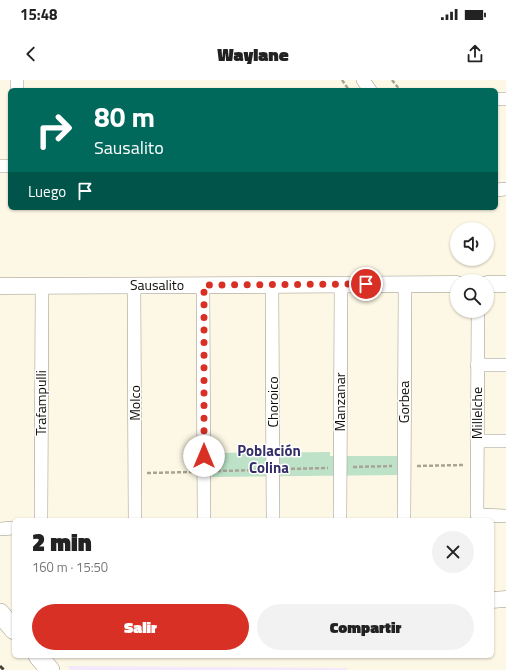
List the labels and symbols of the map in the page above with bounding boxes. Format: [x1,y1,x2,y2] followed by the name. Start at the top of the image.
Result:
[349,267,383,301] pin
[130,274,184,295] street label: Sausalito
[30,370,51,436] street label: Trafampulli
[329,372,350,432] street label: Manzanar
[262,376,283,428] street label: Choroico
[393,381,414,423] street label: Gorbea
[124,385,145,421] street label: Molco
[466,387,487,439] street label: Millelche
[183,435,225,477] position arrow
[237,439,301,479] district label: Población Colina

